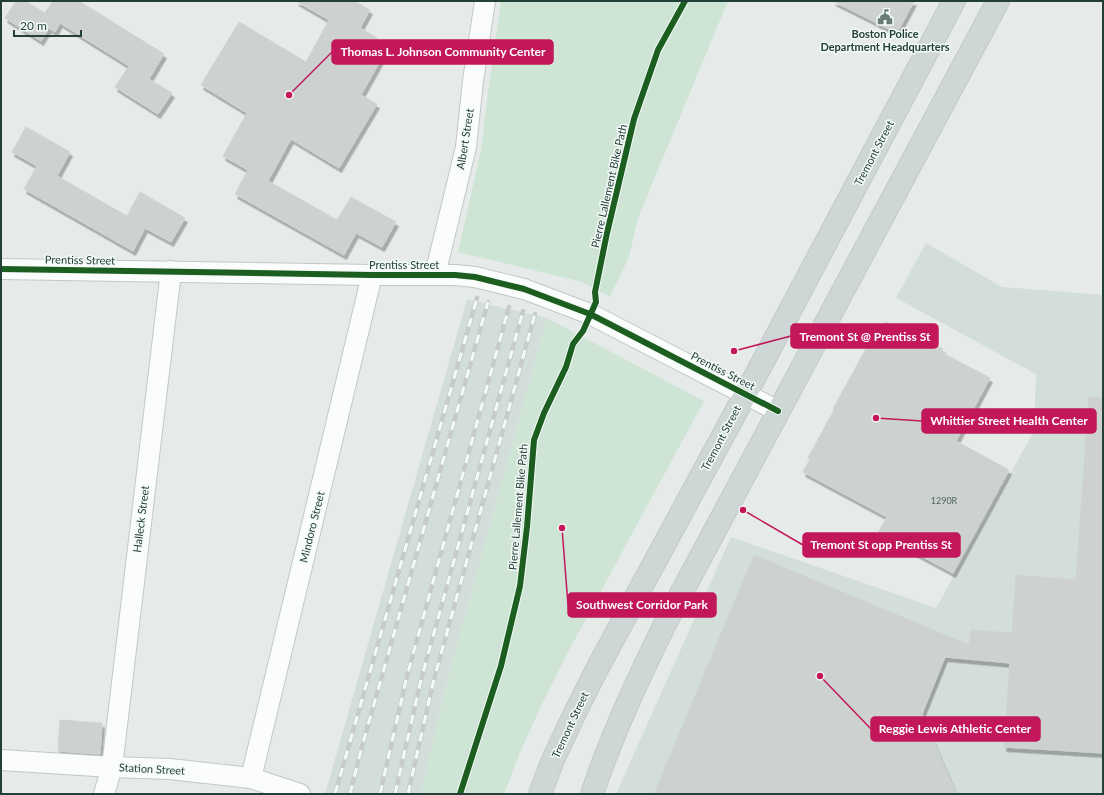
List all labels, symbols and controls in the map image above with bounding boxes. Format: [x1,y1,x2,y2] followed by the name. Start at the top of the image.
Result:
[876,8,894,26] public building icon: Boston Police Department Headquarters
[14,12,81,38] scale bar
[20,18,47,33] text: 20 m
[820,27,950,53] place label: Boston Police Department Headquarters
[332,40,553,64] callout: Thomas L. Johnson Community Center
[341,44,546,59] text: Thomas L. Johnson Community Center
[453,107,476,170] street label: Albert Street
[851,118,896,188] street label: Tremont Street
[588,123,629,249] street label: Pierre Lallement Bike Path
[45,252,115,267] street label: Prentiss Street
[369,258,439,271] street label: Prentiss Street
[791,324,938,348] callout: Tremont St @ Prentiss St
[799,329,931,344] text: Tremont St @ Prentiss St
[689,349,758,392] street label: Prentiss Street
[698,403,743,473] street label: Tremont Street
[922,409,1096,433] callout: Whittier Street Health Center
[930,413,1088,428] text: Whittier Street Health Center
[506,443,529,571] street label: Pierre Lallement Bike Path
[130,485,151,553] street label: Halleck Street
[296,490,327,564] street label: Mindoro Street
[931,495,958,506] house number: 1290R
[803,533,960,557] callout: Tremont St opp Prentiss St
[810,537,952,552] text: Tremont St opp Prentiss St
[568,593,716,617] callout: Southwest Corridor Park
[576,597,708,612] text: Southwest Corridor Park
[548,689,591,760] street label: Tremont Street
[871,717,1040,741] callout: Reggie Lewis Athletic Center
[879,721,1032,736] text: Reggie Lewis Athletic Center
[119,760,185,777] street label: Station Street

